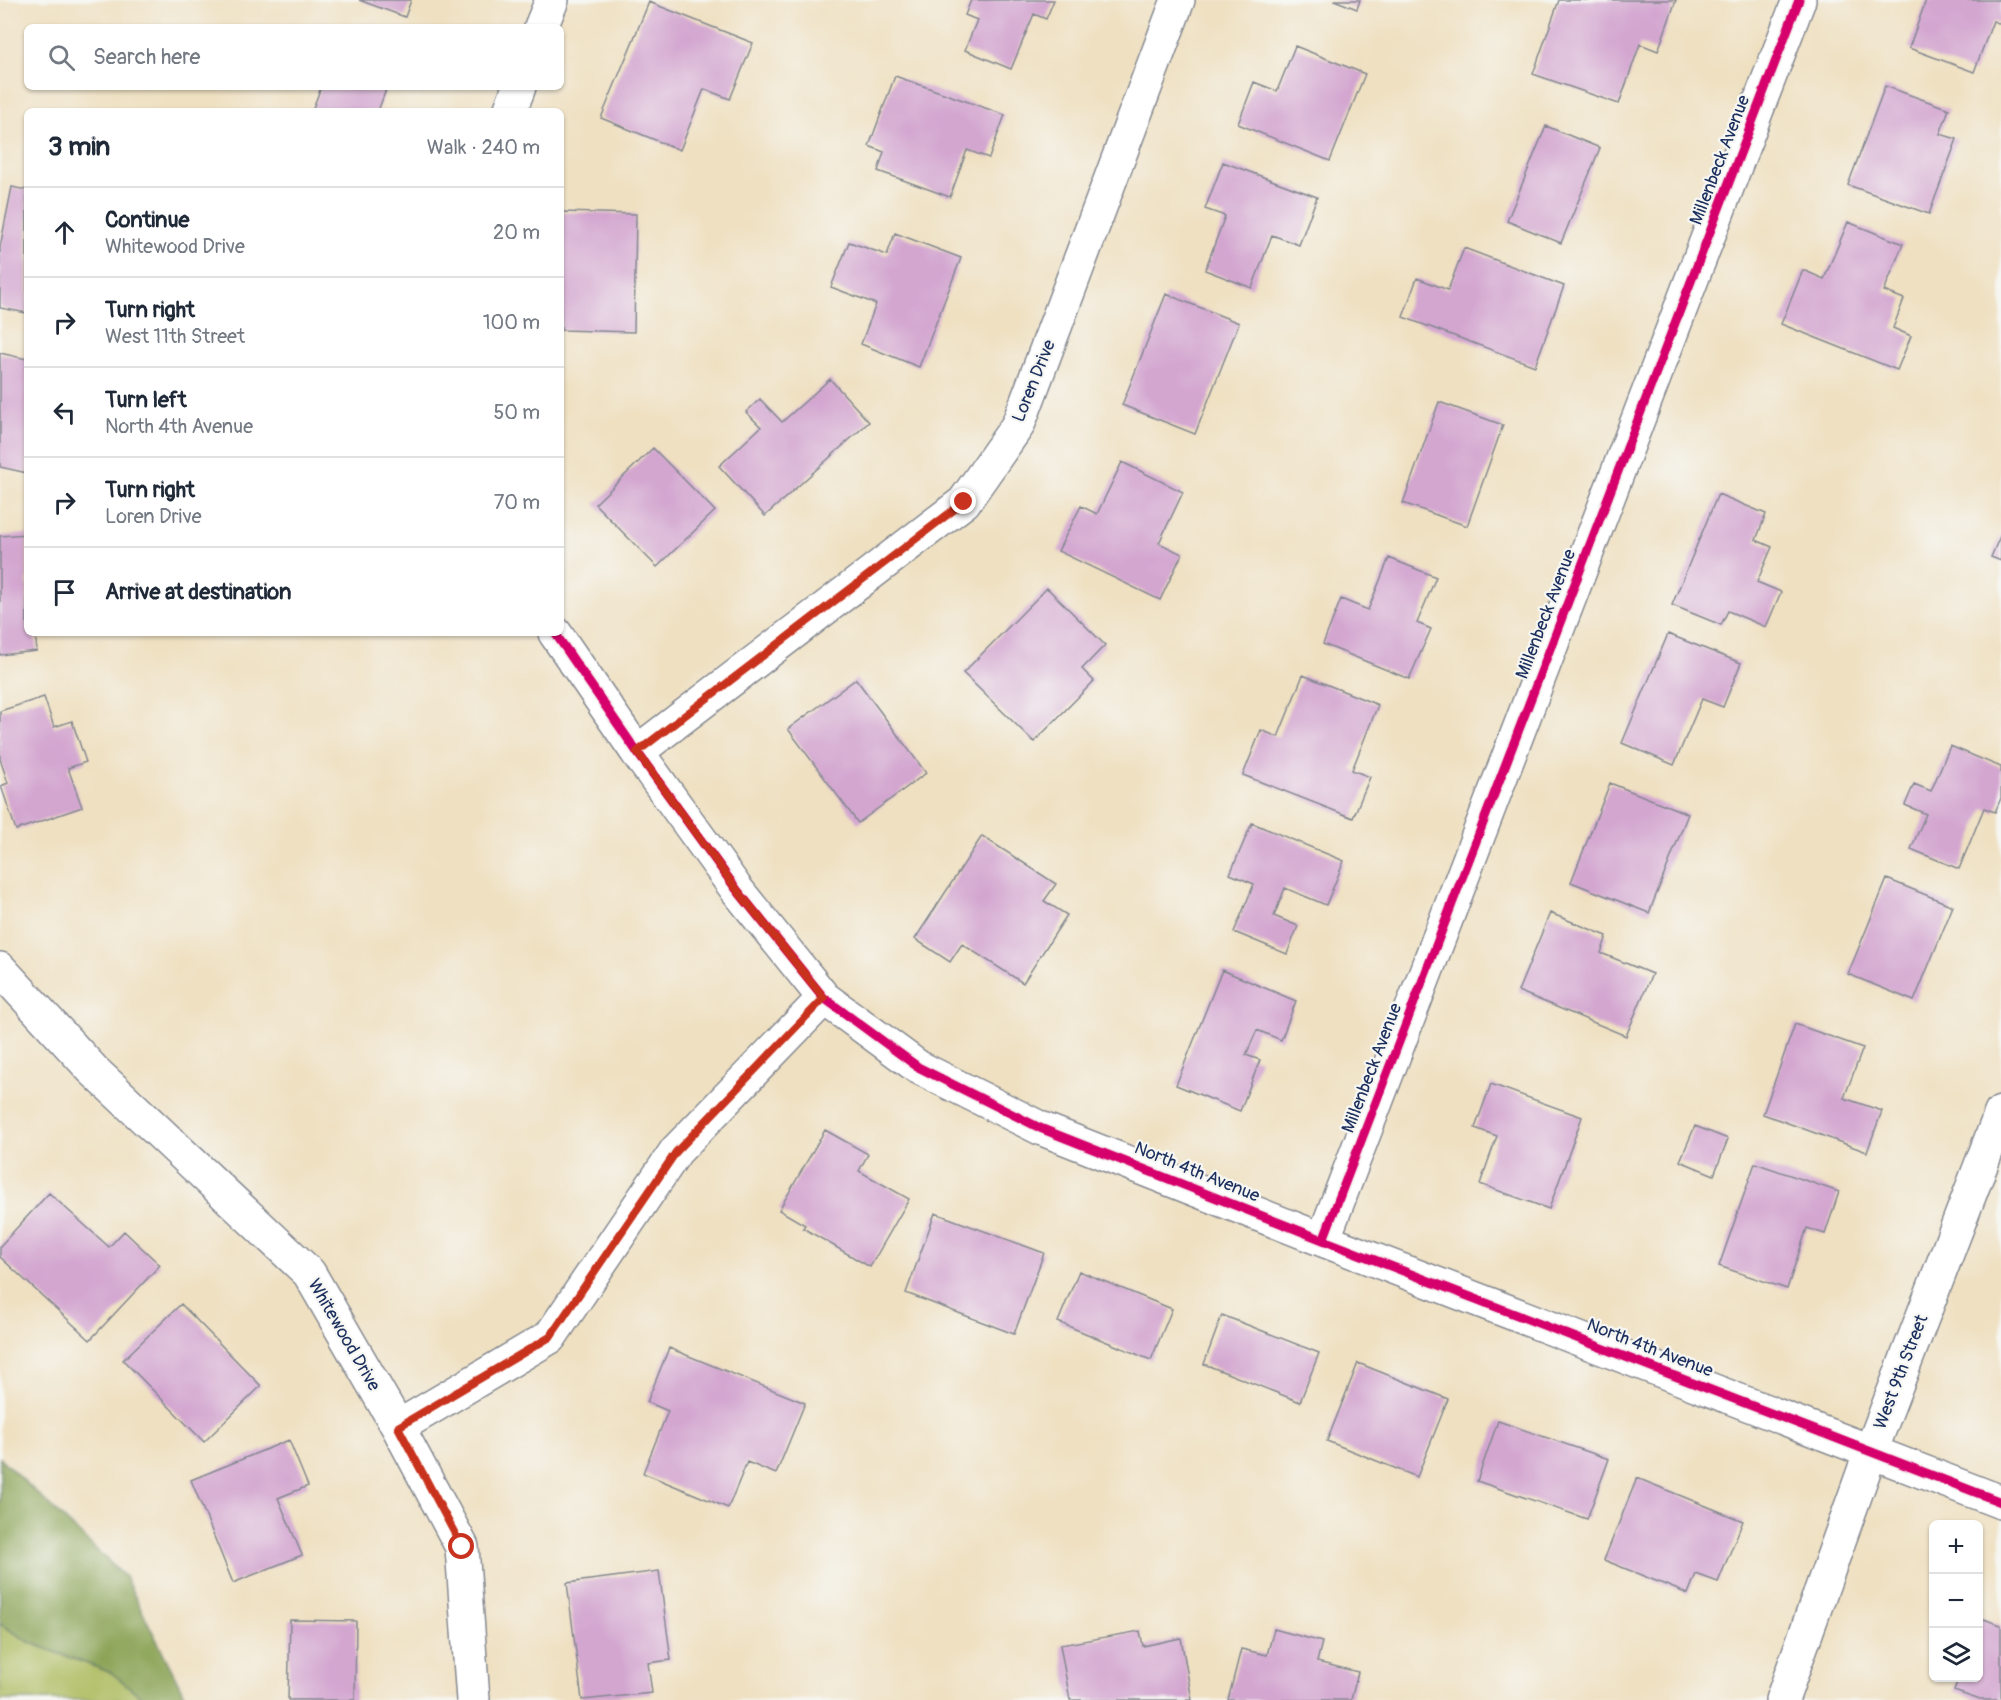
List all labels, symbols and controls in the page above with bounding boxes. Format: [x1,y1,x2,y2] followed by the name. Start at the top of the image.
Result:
[24,24,564,90] search box
[45,41,78,74] icon: search
[93,43,200,71] text: Search here
[1685,92,1755,228] street label: Millenbeck Avenue
[48,131,110,163] text: 3 min
[427,135,540,160] text: Walk · 240 m
[105,206,189,234] text: Continue
[48,216,81,249] icon: ahead
[493,220,540,245] text: 20 m
[105,234,245,259] text: Whitewood Drive
[105,296,195,324] text: Turn right
[48,306,81,339] icon: right
[483,310,540,335] text: 100 m
[105,324,245,349] text: West 11th Street
[1007,336,1061,426] street label: Loren Drive
[105,386,187,414] text: Turn left
[48,396,81,429] icon: left
[493,400,540,425] text: 50 m
[105,414,253,439] text: North 4th Avenue
[105,476,195,504] text: Turn right
[48,486,81,519] icon: right
[950,488,976,514] route end
[494,490,540,515] text: 70 m
[105,504,202,529] text: Loren Drive
[1511,546,1581,682] street label: Millenbeck Avenue
[48,576,81,609] icon: arrive
[105,578,291,606] text: Arrive at destination
[1337,1000,1407,1136] street label: Millenbeck Avenue
[1131,1136,1263,1208] street label: North 4th Avenue
[303,1275,386,1395] street label: Whitewood Drive
[1869,1311,1934,1433] street label: West 9th Street
[1584,1313,1716,1383] street label: North 4th Avenue
[1929,1520,1983,1682] map controls
[1929,1520,1983,1574] button: +
[448,1533,474,1559] route start
[1929,1574,1983,1628] button: −
[1929,1628,1983,1682] button: layers

